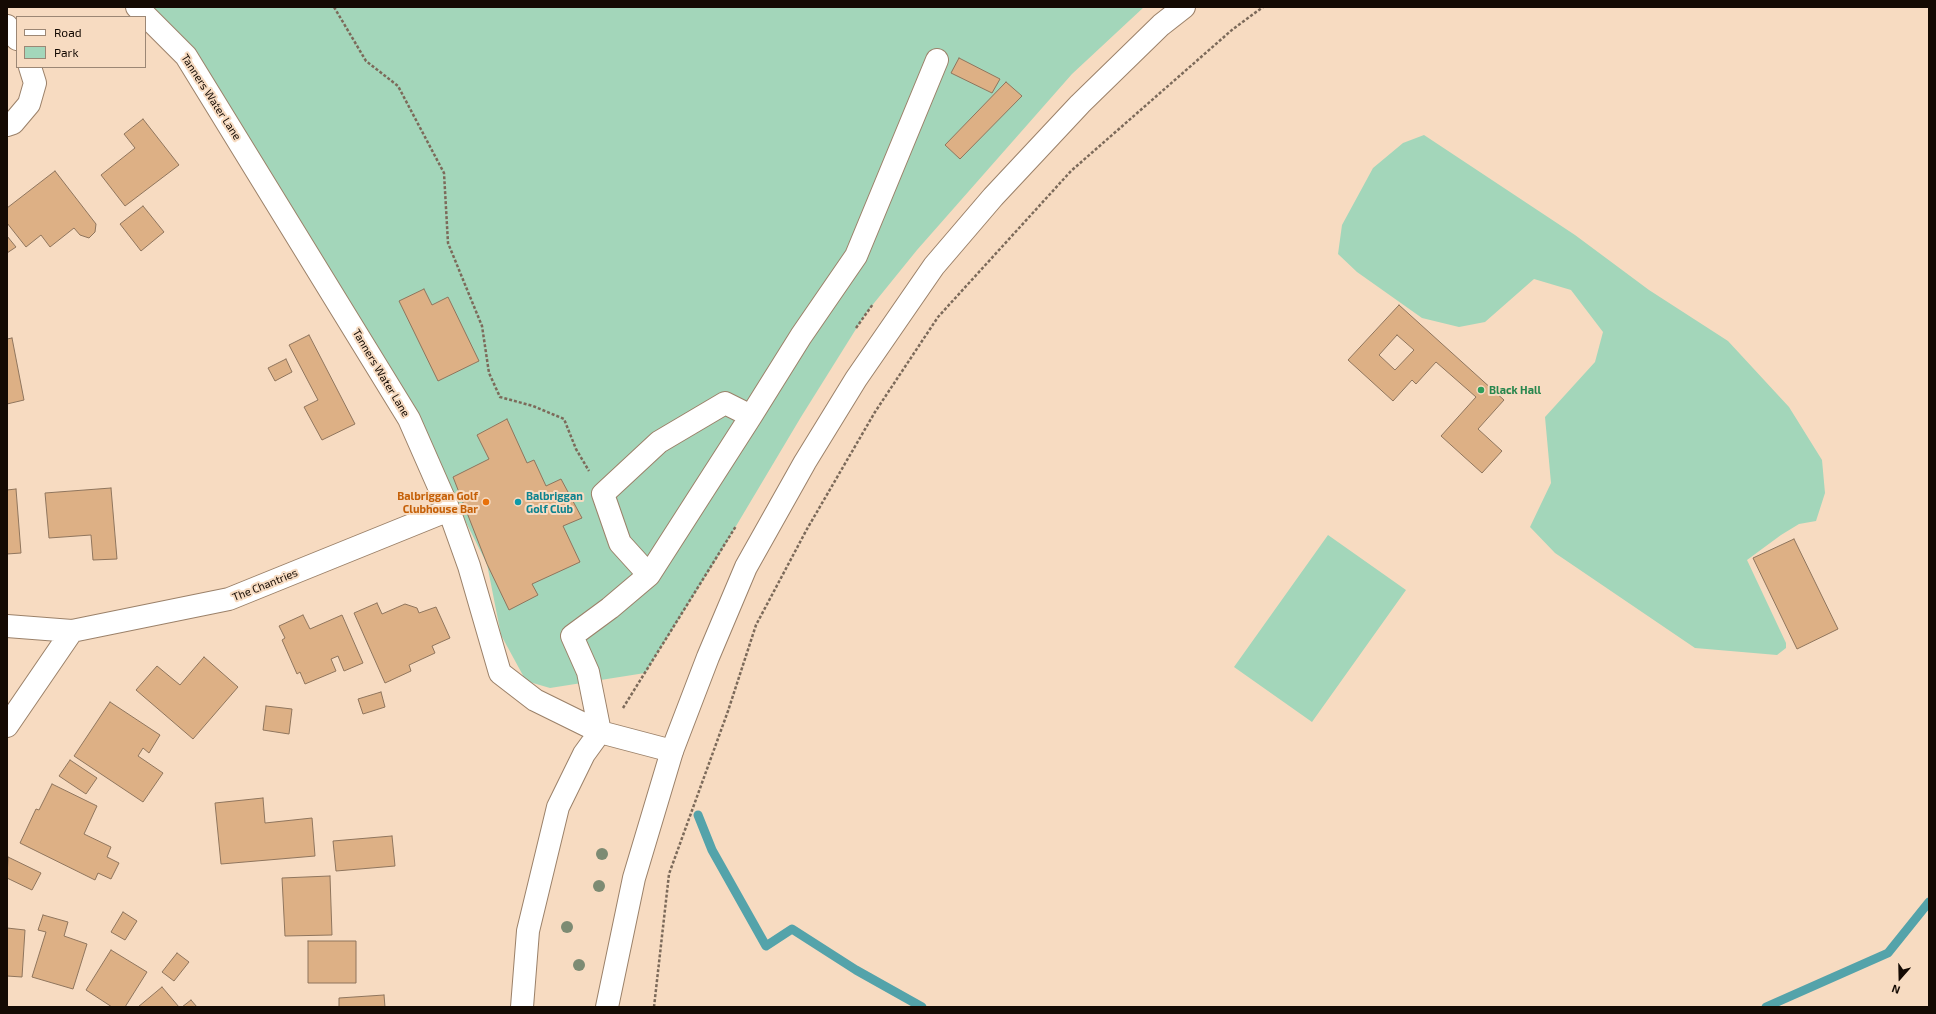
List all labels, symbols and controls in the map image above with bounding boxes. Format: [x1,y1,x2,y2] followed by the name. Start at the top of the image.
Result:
[16,16,146,68] legend
[54,25,82,39] text: Road
[54,45,79,59] text: Park
[178,52,244,142] street label: Tanners Water Lane
[350,327,412,419] street label: Tanners Water Lane
[1489,383,1541,397] place label: Black Hall
[1476,385,1486,395] marker: Black Hall
[397,489,478,515] place label: Balbriggan Golf Clubhouse Bar
[526,489,583,515] place label: Balbriggan Golf Club
[481,497,491,507] marker: Balbriggan Golf Clubhouse Bar
[513,497,523,507] marker: Balbriggan Golf Club
[231,566,299,604] street label: The Chantries
[1880,958,1920,998] north arrow
[1890,982,1902,997] text: N

